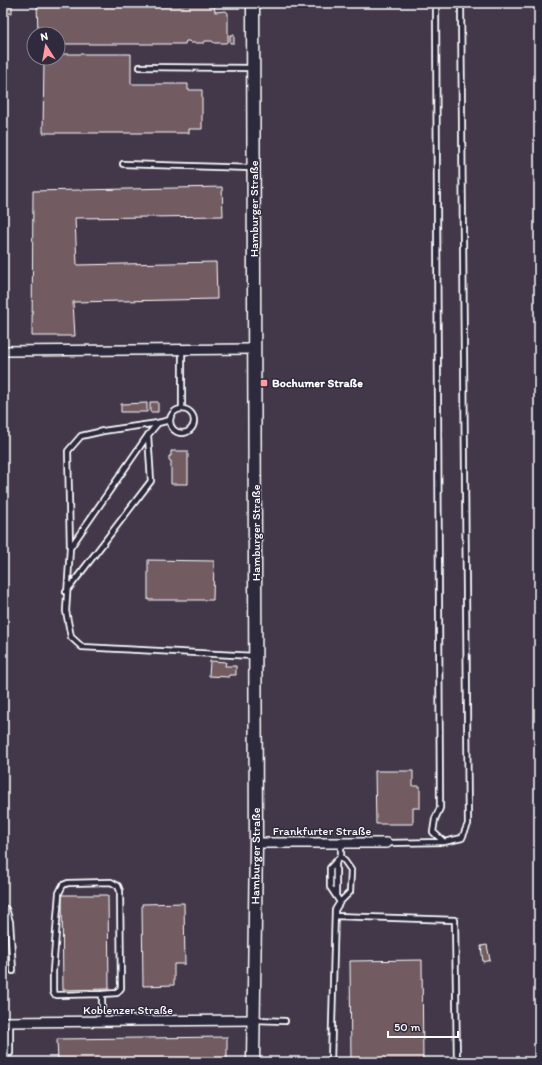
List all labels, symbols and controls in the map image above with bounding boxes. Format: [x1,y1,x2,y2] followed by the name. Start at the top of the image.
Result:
[26,26,66,66] north arrow
[39,30,49,44] text: N
[247,160,261,257] street label: Hamburger Straße
[272,376,363,390] place label: Bochumer Straße
[259,378,269,388] marker: Bochumer Straße
[249,484,263,581] street label: Hamburger Straße
[248,807,263,905] street label: Hamburger Straße
[273,824,371,838] street label: Frankfurter Straße
[83,1003,173,1017] street label: Koblenzer Straße
[388,1013,458,1039] scale bar
[394,1020,420,1034] text: 50 m

